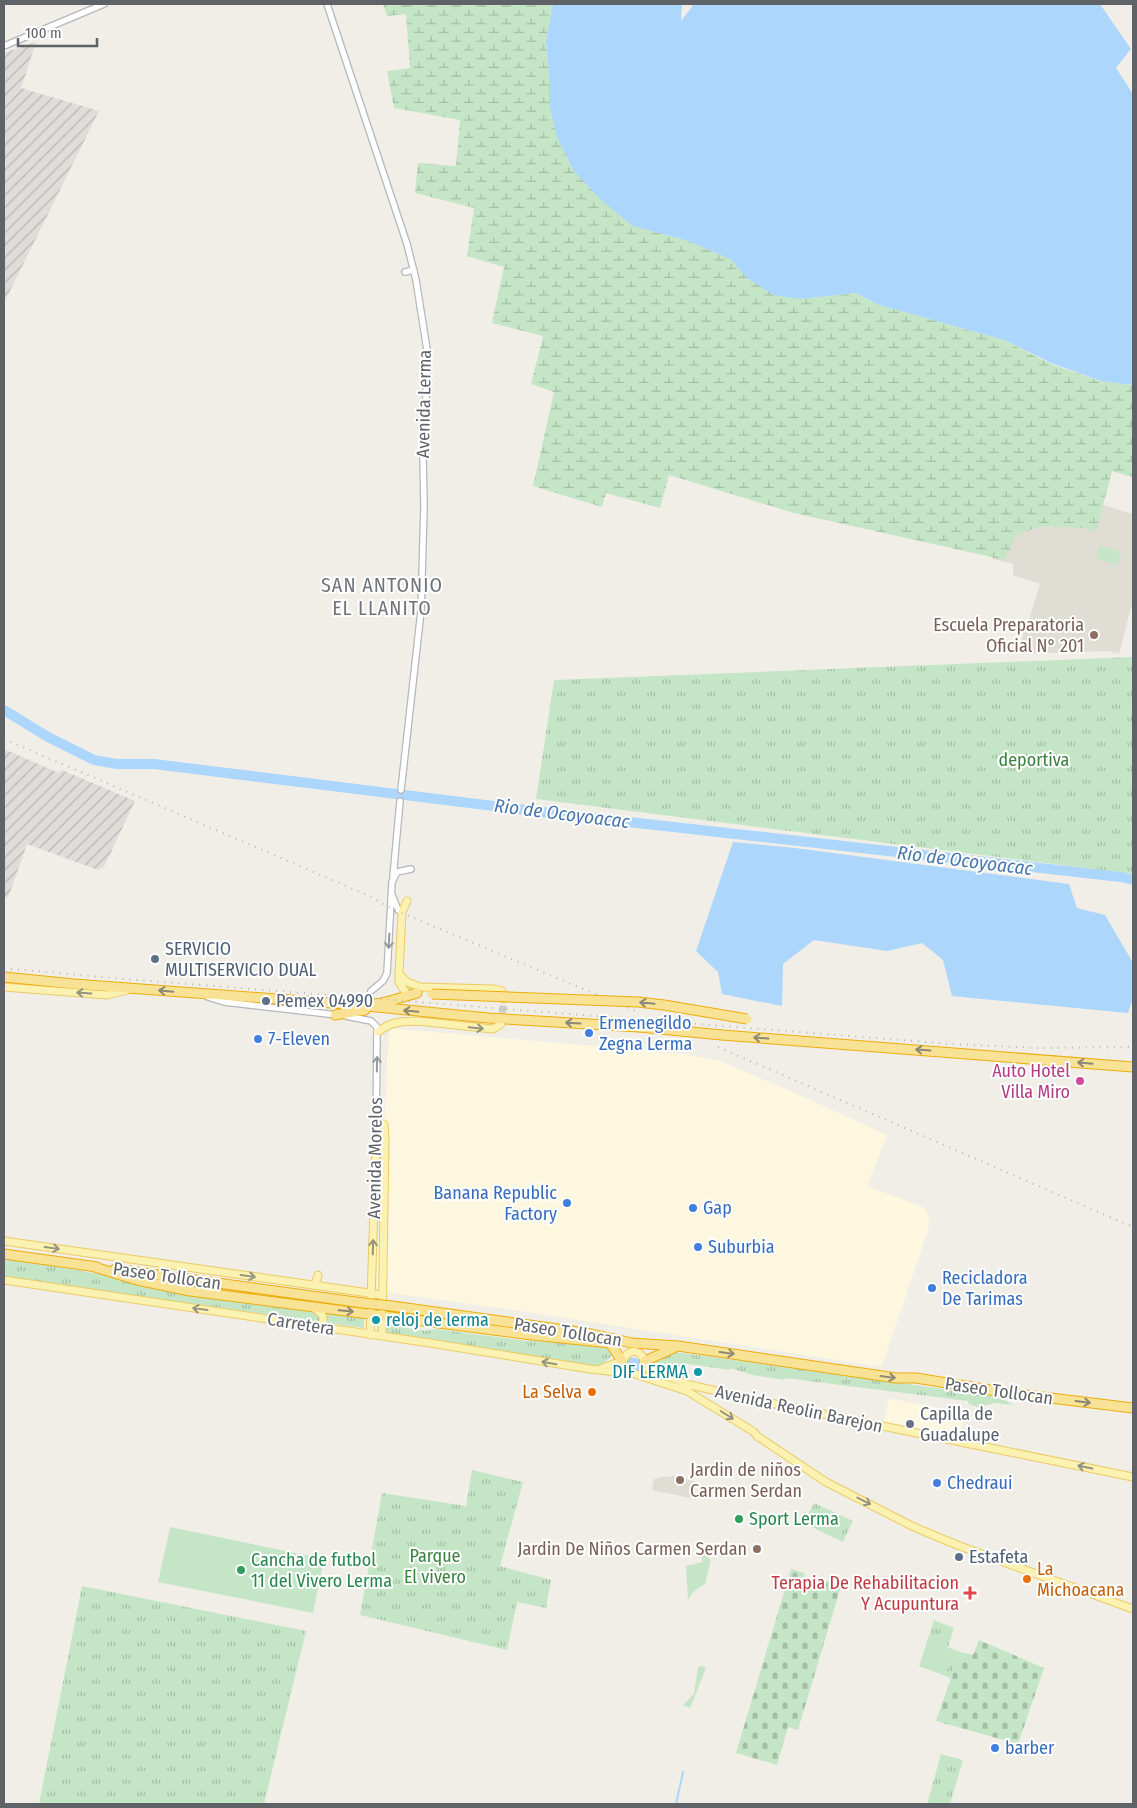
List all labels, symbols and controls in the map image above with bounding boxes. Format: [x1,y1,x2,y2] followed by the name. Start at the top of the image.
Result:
[18,15,96,47] scale bar
[25,24,62,42] text: 100 m
[412,349,436,458] street label: Avenida Lerma
[321,573,443,620] district label: SAN ANTONIO EL LLANITO
[933,614,1084,657] place label: Escuela Preparatoria Oficial N° 201
[1088,629,1100,641] marker: Escuela Preparatoria Oficial N° 201
[999,749,1070,771] park label: deportiva
[493,794,632,833] water label: Rio de Ocoyoacac
[896,841,1035,880] water label: Rio de Ocoyoacac
[384,933,393,949] one-way arrow
[165,938,317,981] place label: SERVICIO MULTISERVICIO DUAL
[149,953,161,965] marker: SERVICIO MULTISERVICIO DUAL
[158,986,174,996] one-way arrow
[77,989,93,998] one-way arrow
[276,990,373,1012] place label: Pemex 04990
[260,995,272,1007] marker: Pemex 04990
[640,999,656,1008] one-way arrow
[403,1006,419,1016] one-way arrow
[599,1012,693,1055] place label: Ermenegildo Zegna Lerma
[565,1019,581,1028] one-way arrow
[468,1023,484,1033] one-way arrow
[583,1027,595,1039] marker: Ermenegildo Zegna Lerma
[268,1028,330,1050] place label: 7-Eleven
[252,1033,264,1045] marker: 7-Eleven
[753,1033,769,1043] one-way arrow
[915,1046,931,1055] one-way arrow
[373,1057,382,1073] one-way arrow
[1077,1058,1093,1068] one-way arrow
[992,1060,1070,1103] place label: Auto Hotel Villa Miro
[1074,1075,1086,1087] marker: Auto Hotel Villa Miro
[363,1097,387,1219] street label: Avenida Morelos
[434,1182,557,1225] place label: Banana Republic Factory
[561,1197,573,1209] marker: Banana Republic Factory
[703,1197,732,1219] place label: Gap
[687,1202,699,1214] marker: Gap
[708,1236,775,1258] place label: Suburbia
[368,1239,378,1256] one-way arrow
[692,1241,704,1253] marker: Suburbia
[44,1243,60,1253] one-way arrow
[112,1258,222,1294] street label: Paseo Tollocan
[942,1267,1028,1310] place label: Recicladora De Tarimas
[239,1271,255,1281] one-way arrow
[926,1282,938,1294] marker: Recicladora De Tarimas
[193,1304,209,1314] one-way arrow
[337,1306,353,1316] one-way arrow
[266,1308,336,1340] street label: Carretera
[386,1309,489,1331] place label: reloj de lerma
[512,1313,624,1351] street label: Paseo Tollocan
[370,1314,382,1326] marker: reloj de lerma
[718,1349,734,1359] one-way arrow
[541,1357,557,1367] one-way arrow
[612,1361,689,1383] place label: DIF LERMA
[692,1366,704,1378] marker: DIF LERMA
[879,1372,895,1382] one-way arrow
[944,1373,1054,1409] street label: Paseo Tollocan
[713,1380,885,1438] street label: Avenida Reolin Barejon
[522,1381,582,1403] place label: La Selva
[586,1386,598,1398] marker: La Selva
[1075,1397,1091,1407] one-way arrow
[920,1403,1000,1446] place label: Capilla de Guadalupe
[719,1410,733,1420] one-way arrow
[904,1418,916,1430] marker: Capilla de Guadalupe
[690,1459,802,1502] place label: Jardin de niños Carmen Serdan
[1078,1462,1094,1471] one-way arrow
[947,1472,1012,1494] place label: Chedraui
[674,1474,686,1486] marker: Jardin de niños Carmen Serdan
[931,1477,943,1489] marker: Chedraui
[856,1497,871,1506] one-way arrow
[749,1508,839,1530] place label: Sport Lerma
[733,1513,745,1525] marker: Sport Lerma
[518,1538,747,1560] place label: Jardin De Niños Carmen Serdan
[751,1543,763,1555] marker: Jardin De Niños Carmen Serdan
[404,1545,466,1588] park label: Parque El vivero
[969,1546,1029,1568] place label: Estafeta
[251,1549,392,1592] place label: Cancha de futbol 11 del Vivero Lerma
[953,1551,965,1563] marker: Estafeta
[1037,1558,1124,1601] place label: La Michoacana
[235,1564,247,1576] marker: Cancha de futbol 11 del Vivero Lerma
[772,1572,959,1615] place label: Terapia De Rehabilitacion Y Acupuntura
[1021,1573,1033,1585] marker: La Michoacana
[963,1586,977,1600] marker: Terapia De Rehabilitacion Y Acupuntura
[1005,1737,1055,1759] place label: barber
[989,1742,1001,1754] marker: barber

